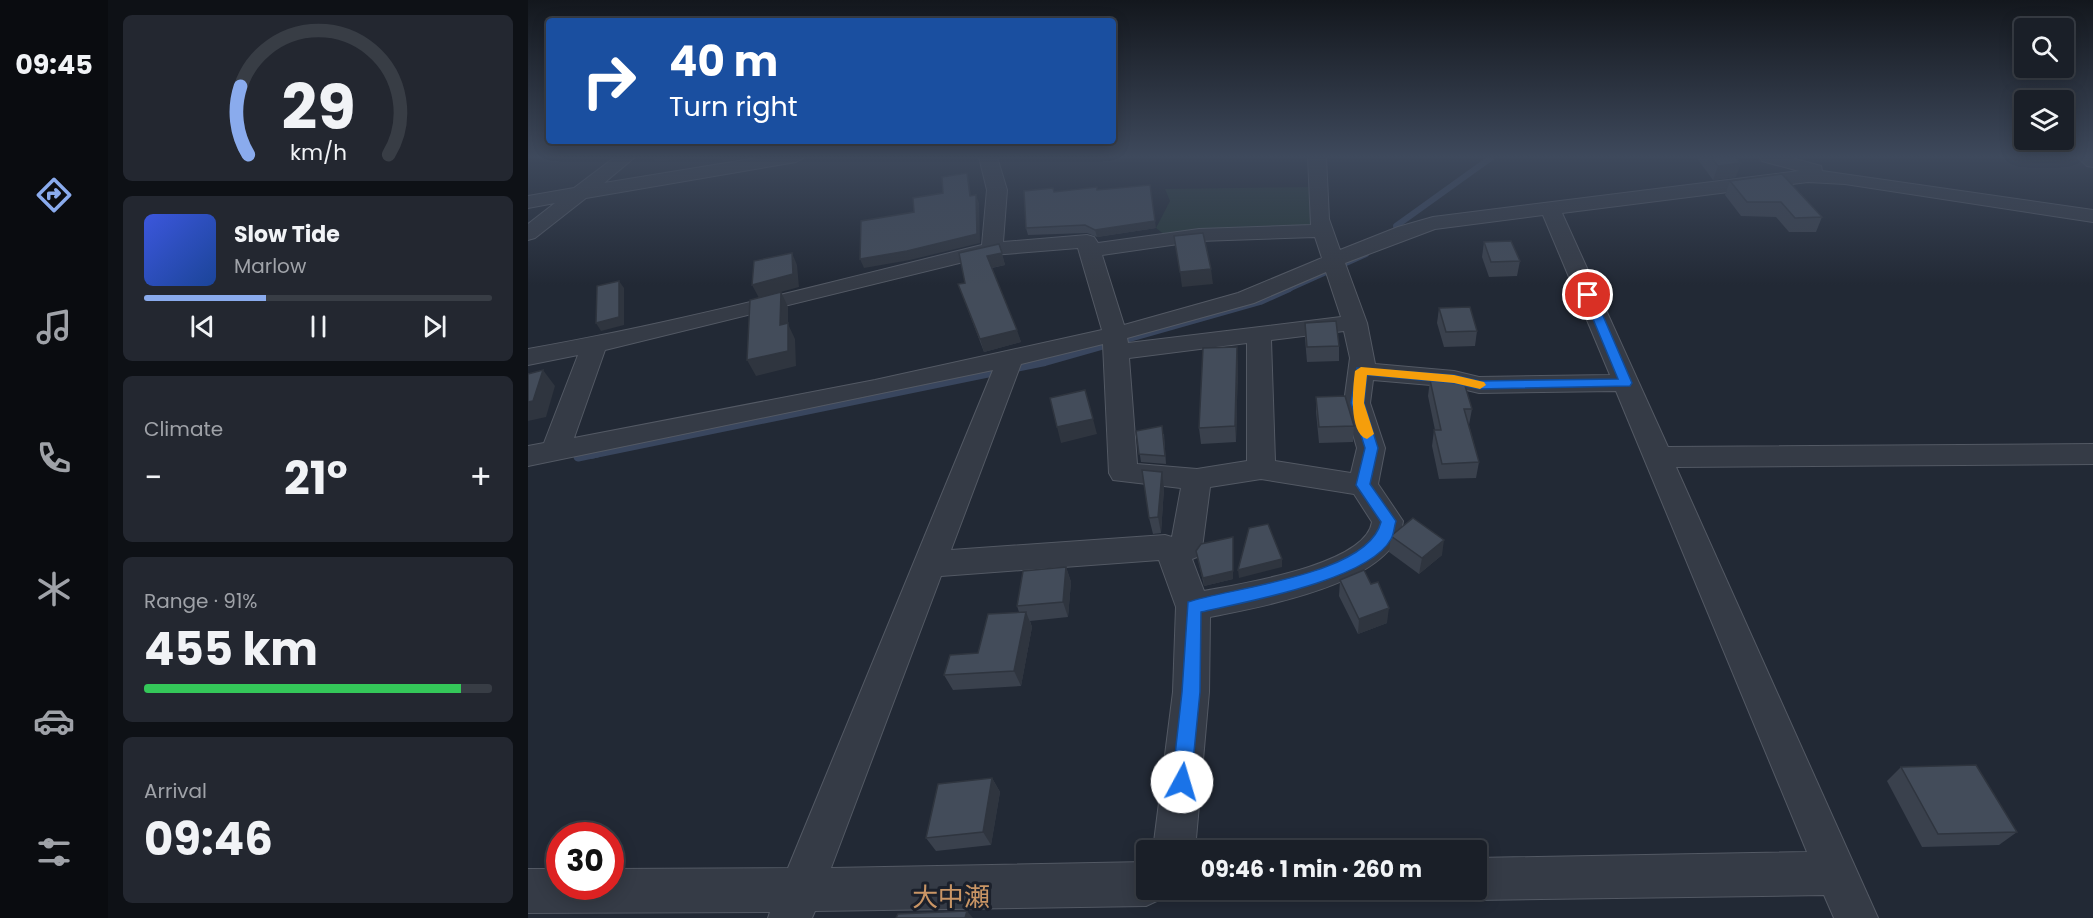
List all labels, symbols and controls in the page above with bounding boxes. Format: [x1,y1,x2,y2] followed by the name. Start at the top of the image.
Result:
[2014,18,2074,150] map controls
[2014,18,2074,78] button: search
[669,32,778,91] text: 40 m
[570,42,648,120] icon: right
[15,46,93,83] text: 09:45
[281,63,355,151] text: 29
[669,88,798,125] text: Turn right
[2014,90,2074,150] button: layers
[289,137,347,168] text: km/h
[33,174,75,216] icon: directions
[234,219,340,250] text: Slow Tide
[234,252,306,280] text: Marlow
[1562,269,1613,320] pin
[1571,278,1604,311] icon: arrive
[33,306,75,348] icon: music
[186,310,219,343] icon: previous
[302,310,335,343] icon: pause
[418,310,451,343] icon: next
[144,415,223,443] text: Climate
[33,437,75,479] icon: phone
[284,447,348,510] text: 21°
[144,454,162,501] text: −
[469,454,492,501] text: +
[33,568,75,610] icon: climate
[144,587,258,615] text: Range · 91%
[144,618,318,681] text: 455 km
[33,700,75,742] icon: car
[1150,750,1214,814] position arrow
[144,777,207,805] text: Arrival
[144,808,273,871] text: 09:46
[546,822,624,900] speed limit sign: 30
[33,831,75,873] icon: filters
[1201,854,1422,885] text: 09:46 · 1 min · 260 m
[912,879,990,915] district label: 大中瀬

